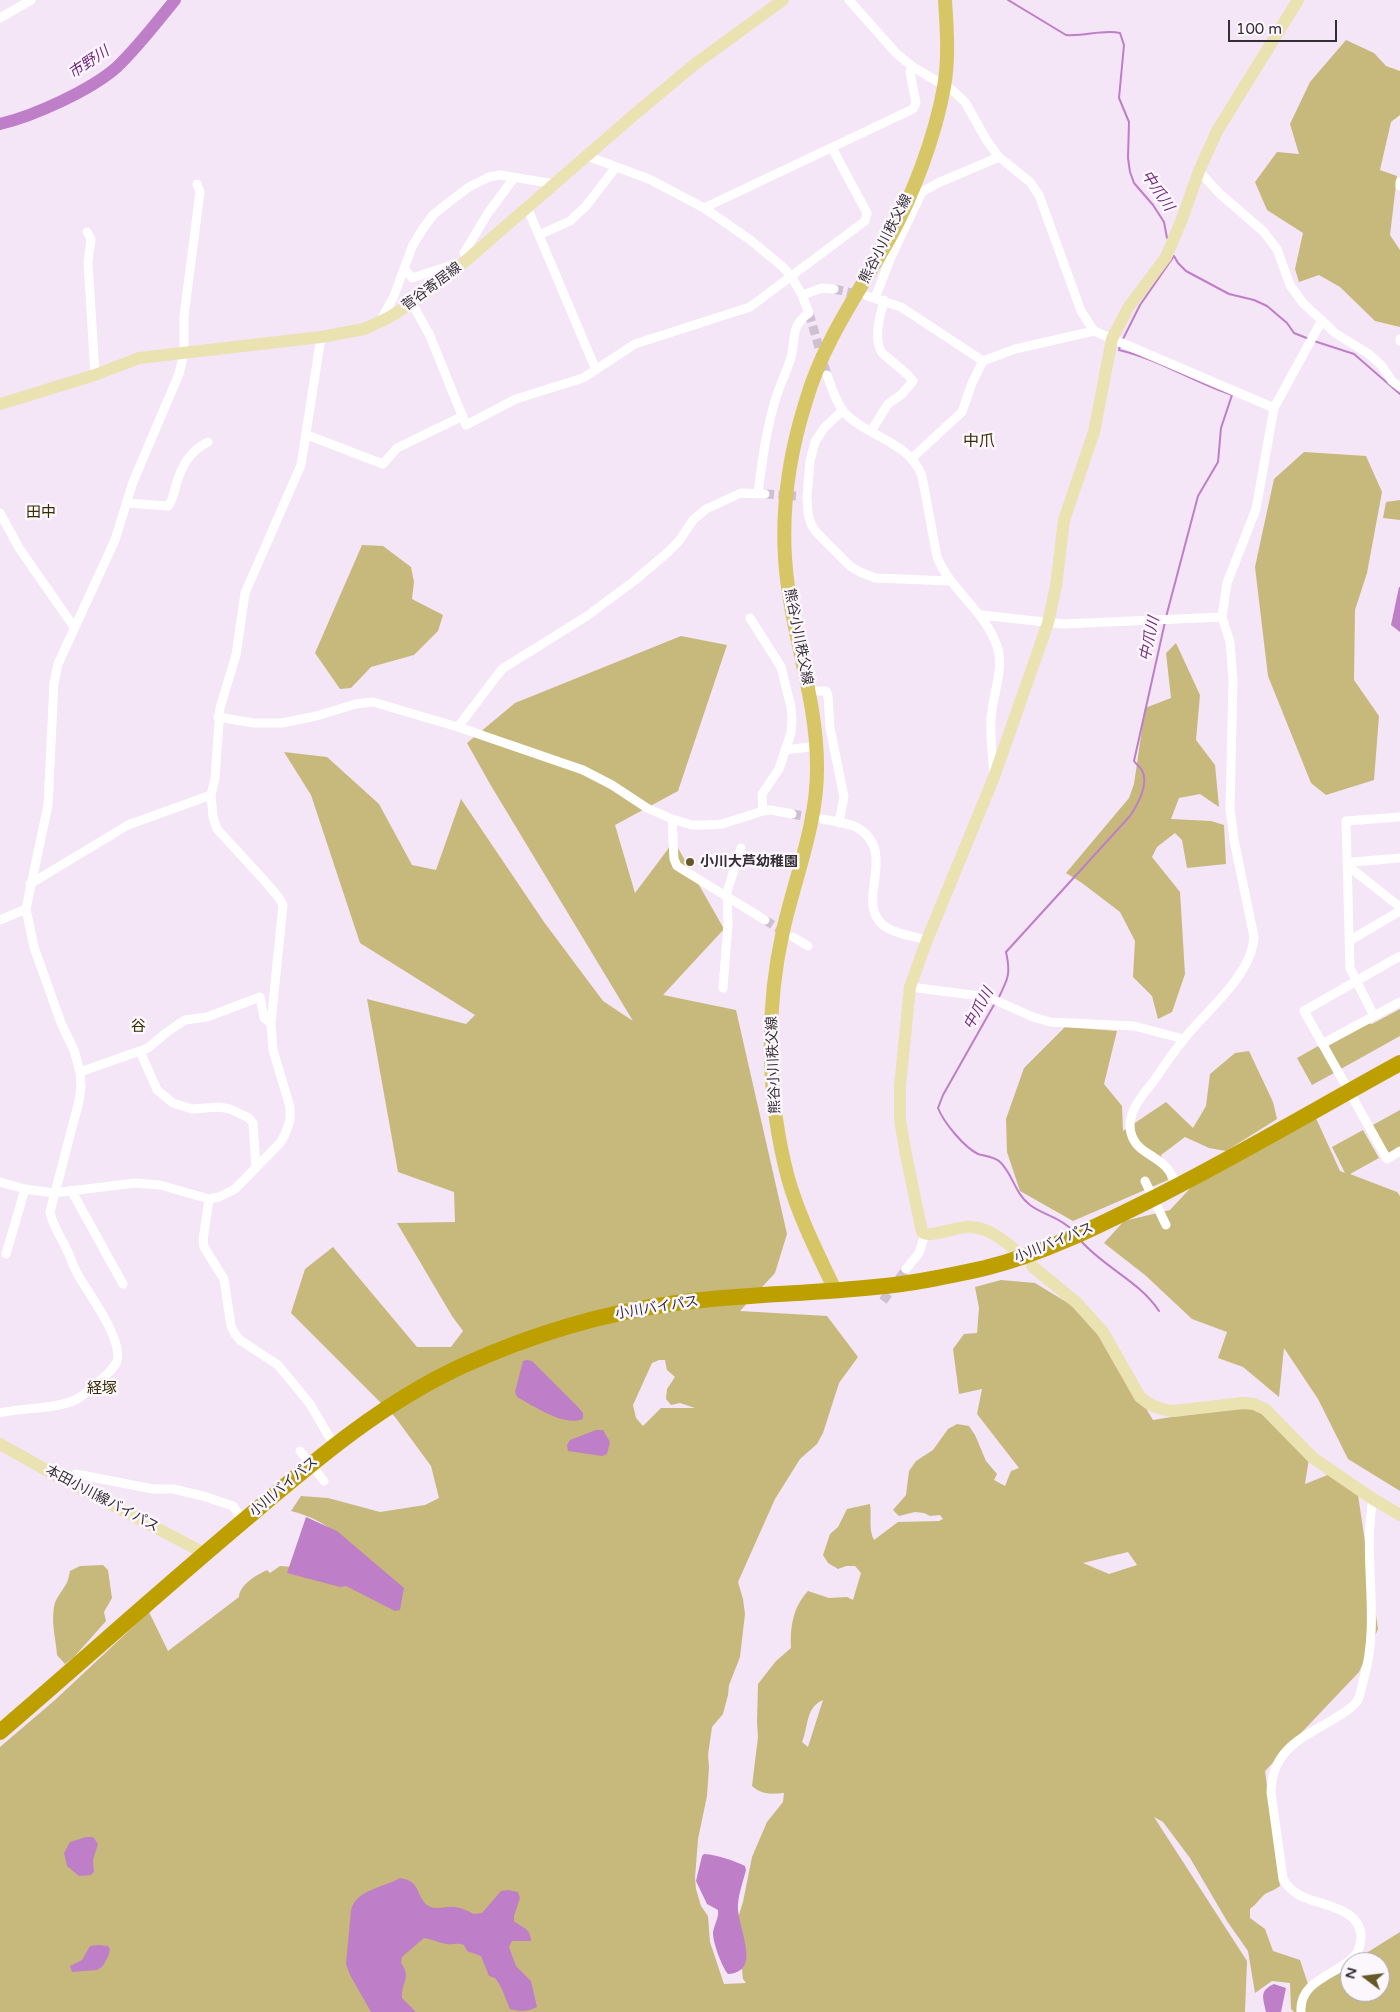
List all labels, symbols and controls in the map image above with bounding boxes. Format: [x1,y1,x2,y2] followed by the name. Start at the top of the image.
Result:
[1230,10,1339,42] scale bar
[1236,20,1282,38] text: 100 m
[65,43,113,83] water label: 市野川
[1137,167,1177,215] water label: 中爪川
[856,192,916,286] street label: 熊谷小川秩父線
[399,259,465,315] street label: 菅谷寄居線
[963,432,995,452] district label: 中爪
[26,504,56,522] district label: 田中
[780,587,816,687] street label: 熊谷小川秩父線
[1137,615,1163,663] water label: 中爪川
[700,854,798,870] place label: 小川大芦幼稚園
[684,856,696,868] marker: 小川大芦幼稚園
[960,985,998,1033] water label: 中爪川
[764,1016,784,1114] street label: 熊谷小川秩父線
[131,1018,145,1036] district label: 谷
[1012,1219,1096,1267] street label: 小川バイパス
[614,1293,700,1323] street label: 小川バイパス
[87,1380,117,1398] district label: 経塚
[246,1454,322,1520] street label: 小川バイパス
[42,1462,162,1536] street label: 本田小川線バイパス
[1340,1952,1390,2002] north arrow
[1341,1966,1361,1981] text: N

